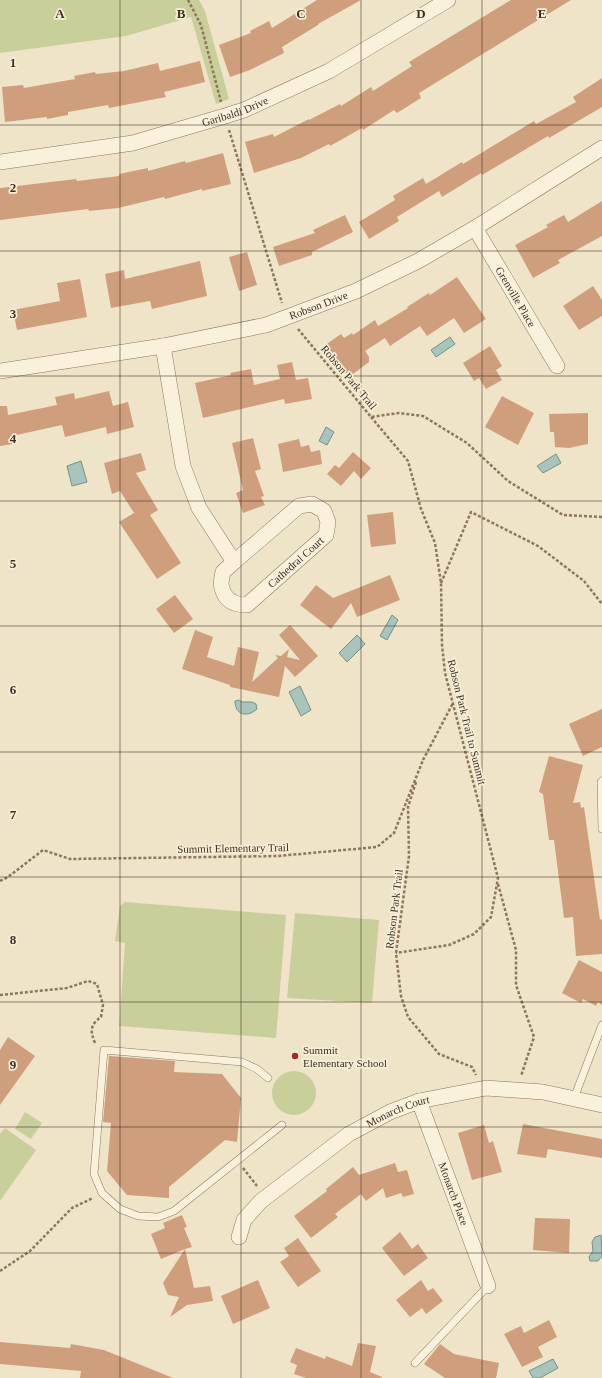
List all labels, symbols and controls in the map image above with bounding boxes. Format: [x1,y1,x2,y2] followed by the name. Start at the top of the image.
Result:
[55,6,65,21] text: A
[177,6,186,21] text: B
[296,6,306,21] text: C
[416,6,426,21] text: D
[538,6,546,21] text: E
[10,55,16,70] text: 1
[200,94,270,128] street label: Garibaldi Drive
[10,180,16,195] text: 2
[493,264,539,329] street label: Grenville Place
[287,289,349,322] street label: Robson Drive
[10,306,17,321] text: 3
[319,342,379,412] street label: Robson Park Trail
[10,431,17,446] text: 4
[265,534,326,590] street label: Cathedral Court
[10,556,17,571] text: 5
[446,658,488,786] street label: Robson Park Trail to Summit
[10,682,17,697] text: 6
[10,807,17,822] text: 7
[177,841,289,855] street label: Summit Elementary Trail
[383,869,405,949] street label: Robson Park Trail
[10,932,17,947] text: 8
[303,1044,387,1069] place label: Summit Elementary School
[290,1051,300,1061] marker: Summit Elementary School
[10,1057,17,1072] text: 9
[364,1093,430,1130] street label: Monarch Court
[436,1161,471,1227] street label: Monarch Place

